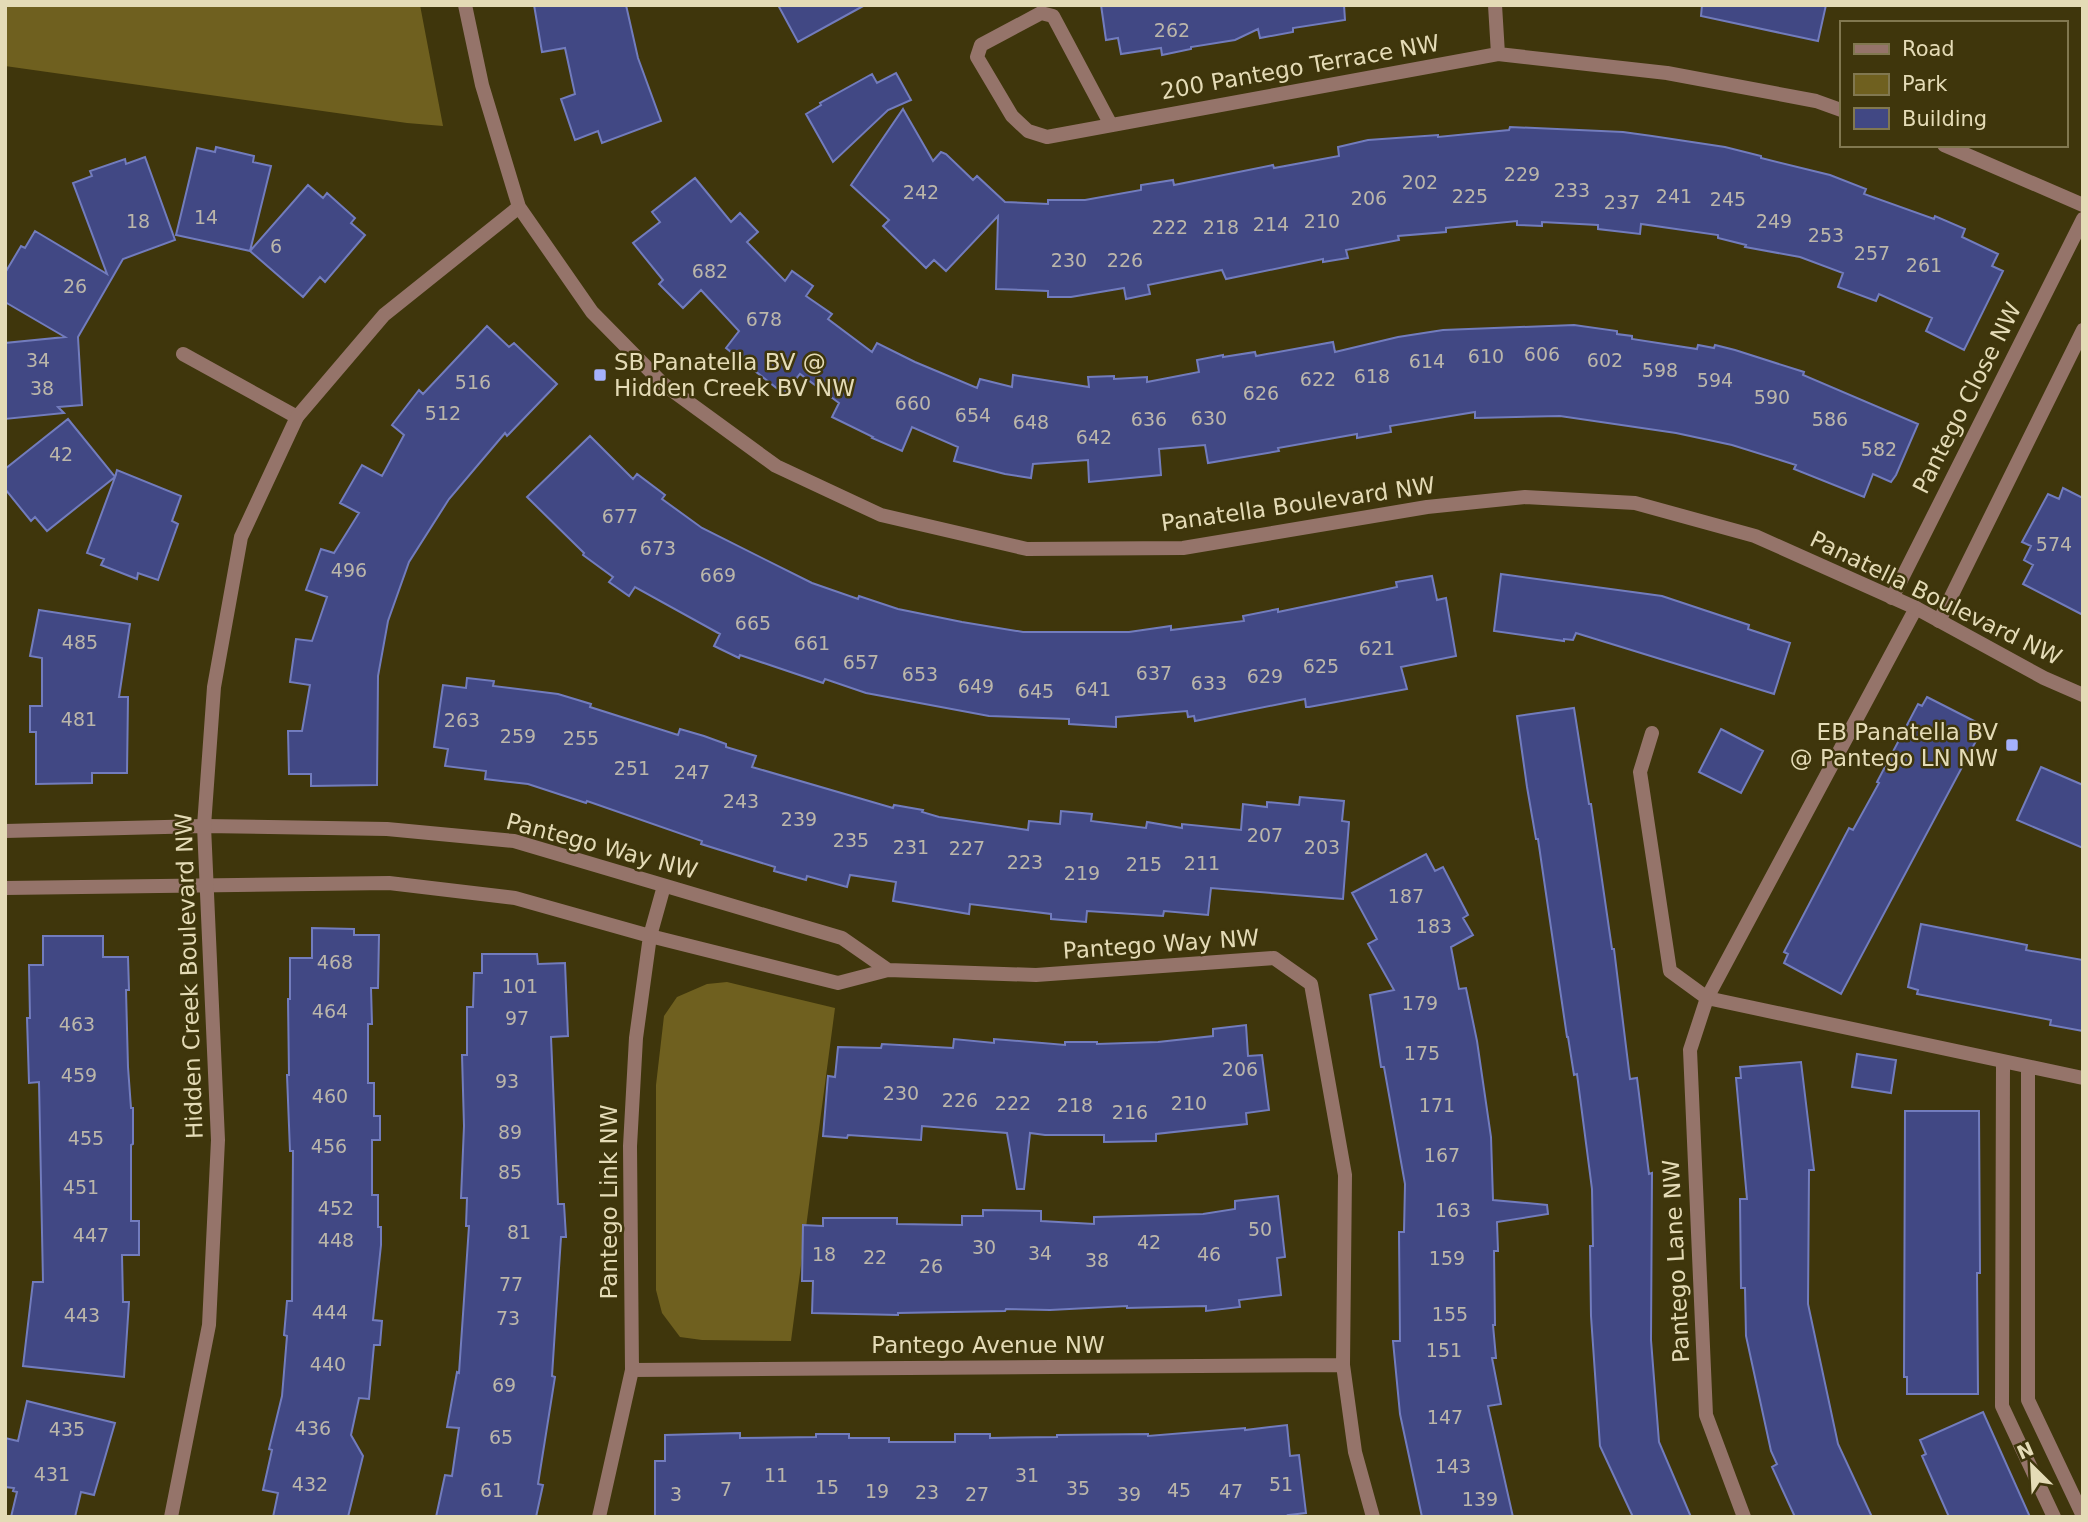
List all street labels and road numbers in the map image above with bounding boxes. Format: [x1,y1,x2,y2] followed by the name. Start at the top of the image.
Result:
[1158,30,1442,104] street label: 200 Pantego Terrace NW
[1908,298,2026,498] street label: Pantego Close NW
[1159,472,1437,536] street label: Panatella Boulevard NW
[1806,526,2066,670] street label: Panatella Boulevard NW
[504,808,700,884] street label: Pantego Way NW
[170,812,208,1140] street label: Hidden Creek Boulevard NW
[1062,924,1260,964] street label: Pantego Way NW
[596,1104,622,1300] street label: Pantego Link NW
[1658,1159,1694,1363] street label: Pantego Lane NW
[871,1332,1105,1358] street label: Pantego Avenue NW

